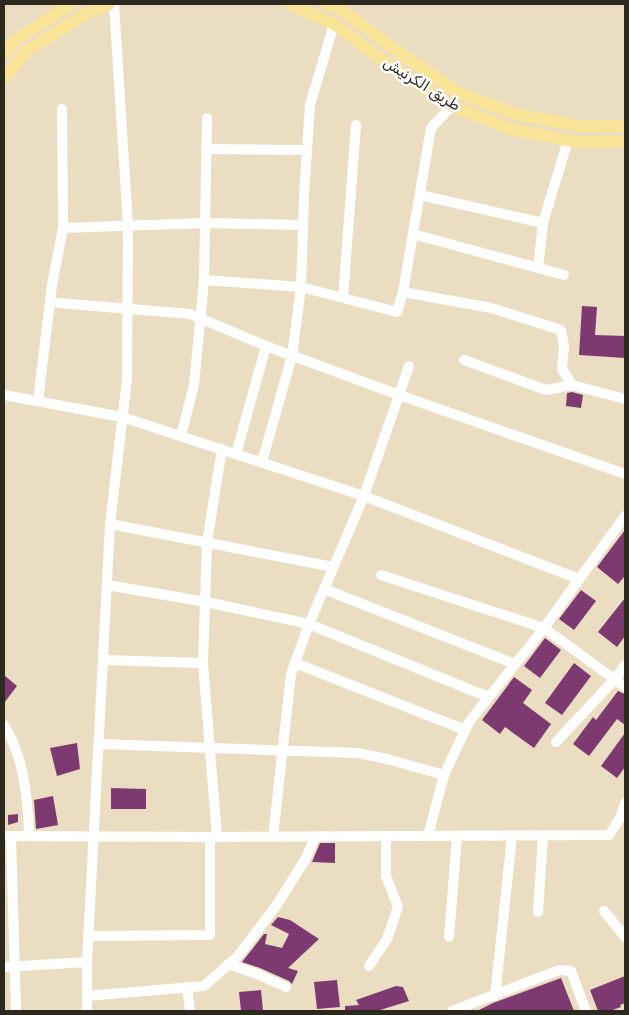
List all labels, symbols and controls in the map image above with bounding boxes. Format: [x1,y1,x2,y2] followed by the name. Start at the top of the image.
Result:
[380,53,464,115] street label: طريق الكرنيش

